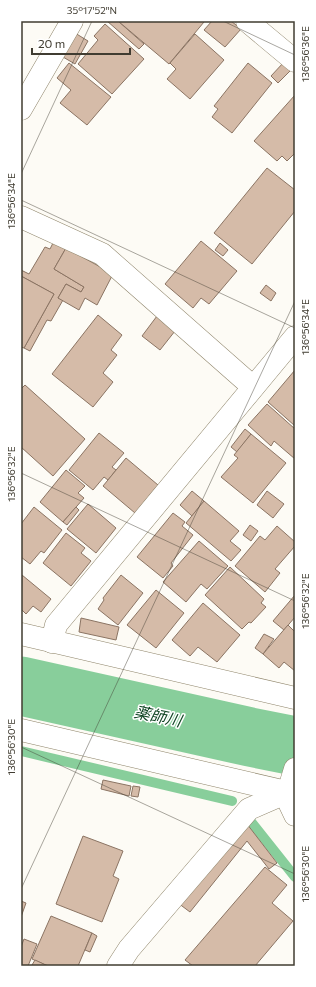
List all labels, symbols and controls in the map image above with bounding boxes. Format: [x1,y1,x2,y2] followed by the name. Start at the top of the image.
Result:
[67,4,117,16] text: 35°17'52"N
[299,26,311,82] text: 136°56'36"E
[32,30,130,56] scale bar
[38,36,65,50] text: 20 m
[5,173,17,229] text: 136°56'34"E
[299,299,311,355] text: 136°56'34"E
[5,446,17,502] text: 136°56'32"E
[299,573,311,629] text: 136°56'32"E
[133,701,186,730] water label: 薬師川
[5,719,17,775] text: 136°56'30"E
[299,846,311,902] text: 136°56'30"E

